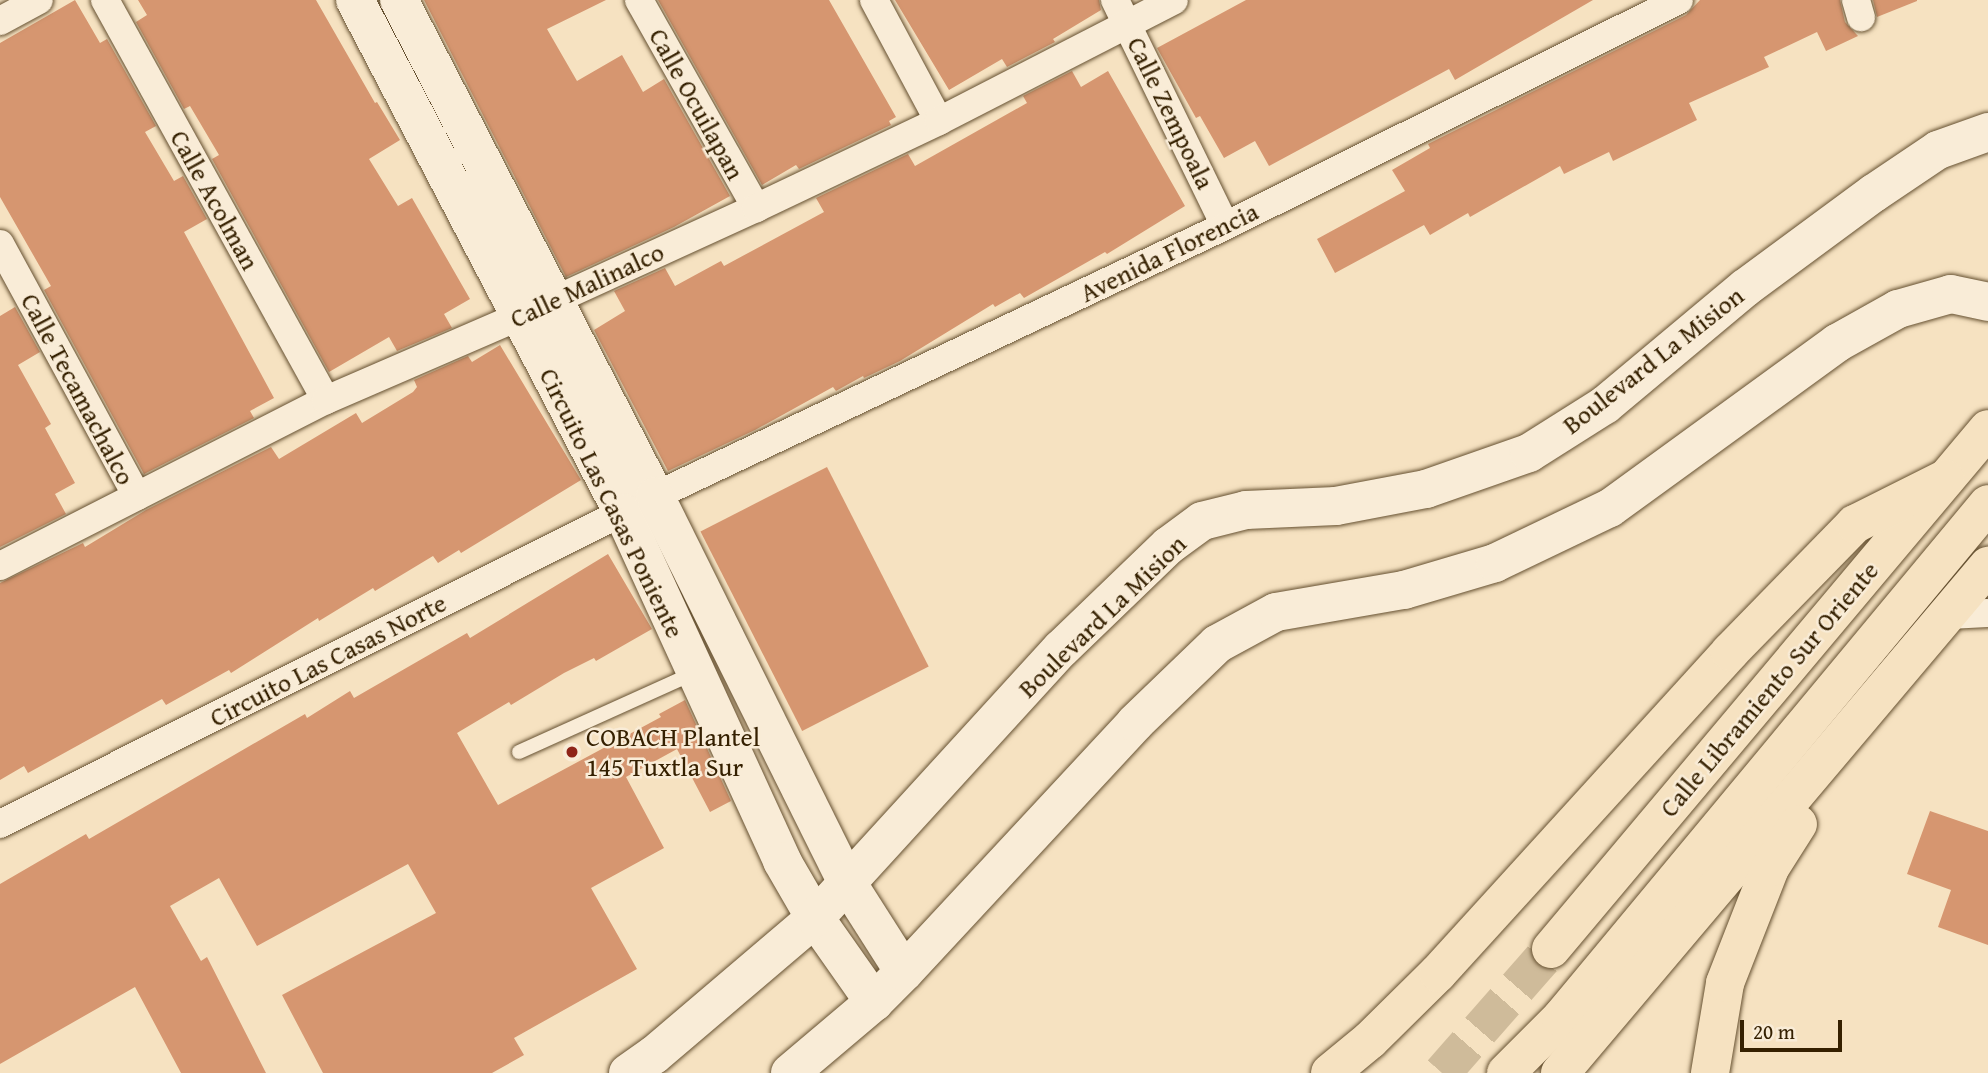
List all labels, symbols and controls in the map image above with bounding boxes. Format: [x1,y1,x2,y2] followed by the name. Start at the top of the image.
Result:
[643,23,751,185] street label: Calle Ocuilapan
[1121,32,1221,194] street label: Calle Zempoala
[164,125,266,275] street label: Calle Acolman
[1075,195,1263,309] street label: Avenida Florencia
[505,236,669,334] street label: Calle Malinalco
[1556,280,1750,440] street label: Boulevard La Mision
[14,288,142,490] street label: Calle Tecamachalco
[533,363,691,643] street label: Circuito Las Casas Poniente
[1012,528,1192,704] street label: Boulevard La Mision
[1653,555,1885,823] street label: Calle Libramiento Sur Oriente
[205,587,451,733] street label: Circuito Las Casas Norte
[586,721,760,782] place label: COBACH Plantel 145 Tuxtla Sur
[564,744,580,760] marker: COBACH Plantel 145 Tuxtla Sur
[1743,1006,1844,1050] scale bar
[1753,1016,1795,1047] text: 20 m

